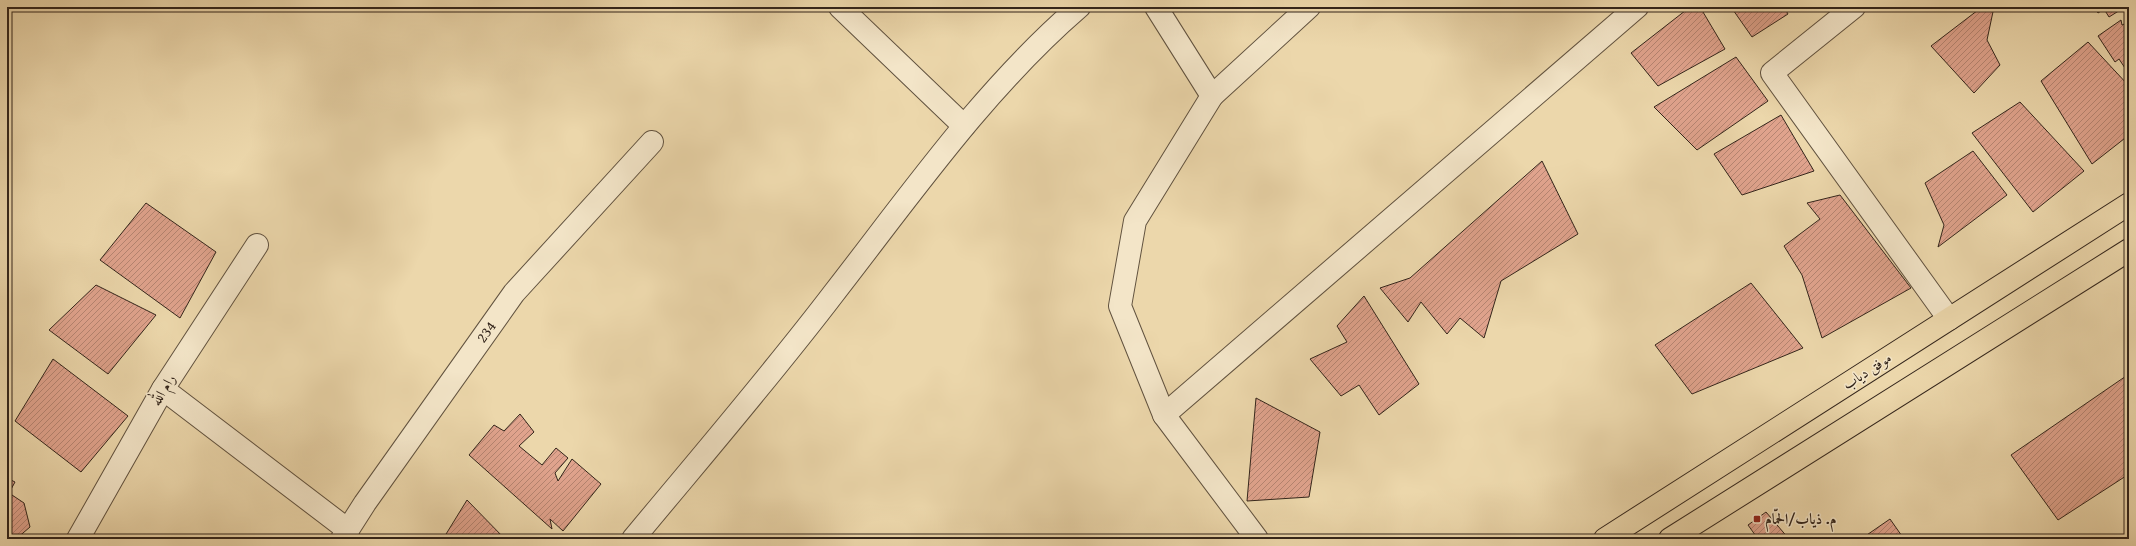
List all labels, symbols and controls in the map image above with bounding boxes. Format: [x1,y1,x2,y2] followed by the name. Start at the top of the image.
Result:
[471,317,500,347] street label: 234
[1838,347,1895,394] street label: موفق دياب
[144,369,183,411] street label: رام الله
[1765,508,1837,532] place label: م. ذياب/الحمّام
[1752,514,1762,524] marker: م. ذياب/الحمّام

